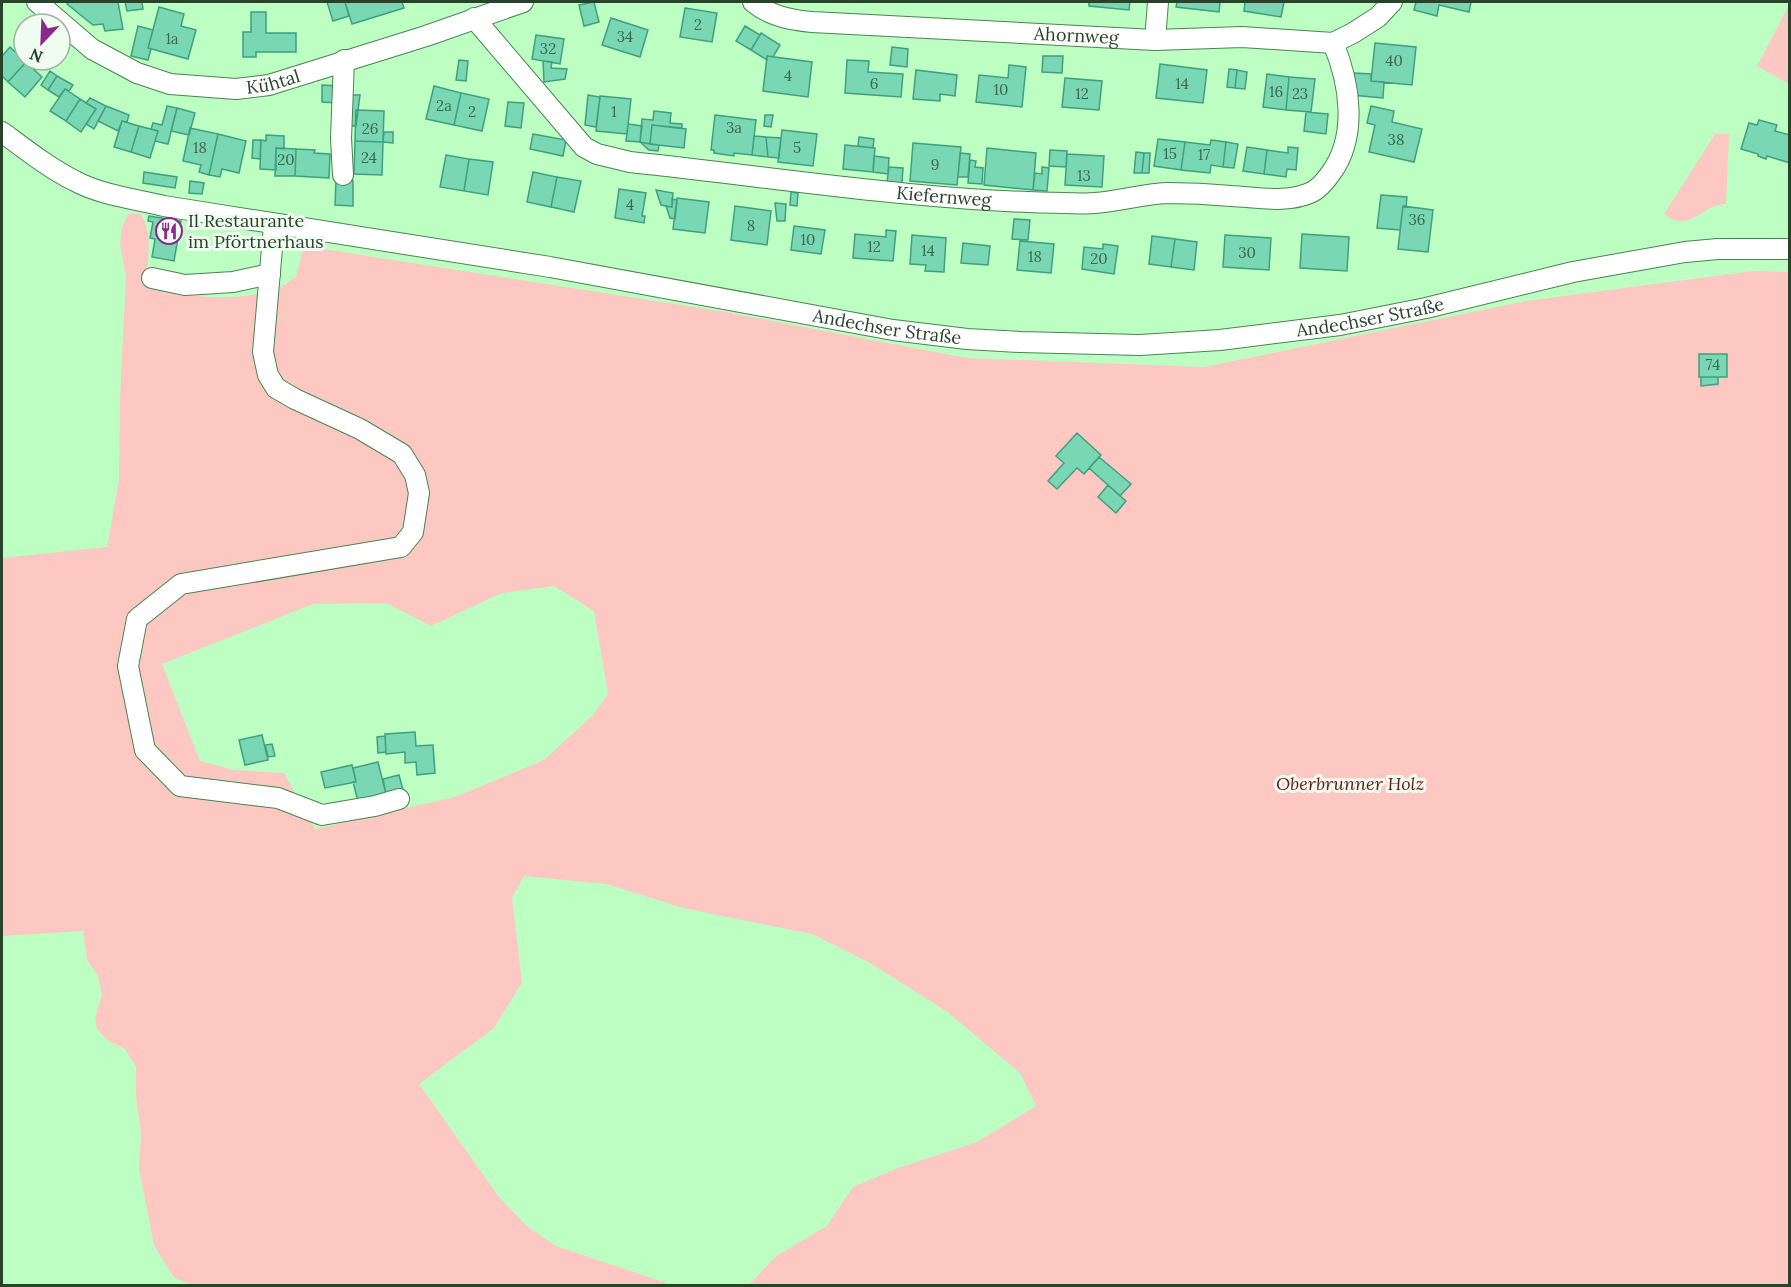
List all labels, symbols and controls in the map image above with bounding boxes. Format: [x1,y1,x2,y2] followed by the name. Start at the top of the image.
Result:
[12,12,72,72] north arrow
[694,15,702,34] house number: 2
[1032,22,1120,49] street label: Ahornweg
[617,27,633,46] house number: 34
[165,29,179,48] house number: 1a
[540,39,556,58] house number: 32
[27,44,46,67] text: N
[1385,51,1403,70] house number: 40
[245,64,303,99] street label: Kühtal
[784,66,792,85] house number: 4
[870,74,878,93] house number: 6
[1175,74,1189,93] house number: 14
[994,80,1008,99] house number: 10
[1269,82,1283,101] house number: 16
[1075,84,1089,103] house number: 12
[1292,84,1308,103] house number: 23
[436,96,452,115] house number: 2a
[468,102,476,121] house number: 2
[611,102,617,121] house number: 1
[726,118,742,137] house number: 3a
[362,119,378,138] house number: 26
[1388,130,1404,149] house number: 38
[193,138,207,157] house number: 18
[793,138,801,157] house number: 5
[1163,144,1177,163] house number: 15
[1198,145,1210,164] house number: 17
[361,148,377,167] house number: 24
[277,150,295,169] house number: 20
[931,155,939,174] house number: 9
[1077,166,1091,185] house number: 13
[895,181,993,211] street label: Kiefernweg
[626,195,634,214] house number: 4
[188,209,324,253] place label: Il Restaurante im Pförtnerhaus
[1408,210,1426,229] house number: 36
[154,216,184,246] restaurant icon: Il Restaurante im Pförtnerhaus
[747,216,755,235] house number: 8
[801,230,815,249] house number: 10
[867,237,881,256] house number: 12
[921,241,935,260] house number: 14
[1238,243,1256,262] house number: 30
[1028,247,1042,266] house number: 18
[1090,249,1108,268] house number: 20
[1294,292,1446,341] street label: Andechser Straße
[810,303,963,349] street label: Andechser Straße
[1706,355,1720,374] house number: 74
[1276,772,1424,795] park label: Oberbrunner Holz

